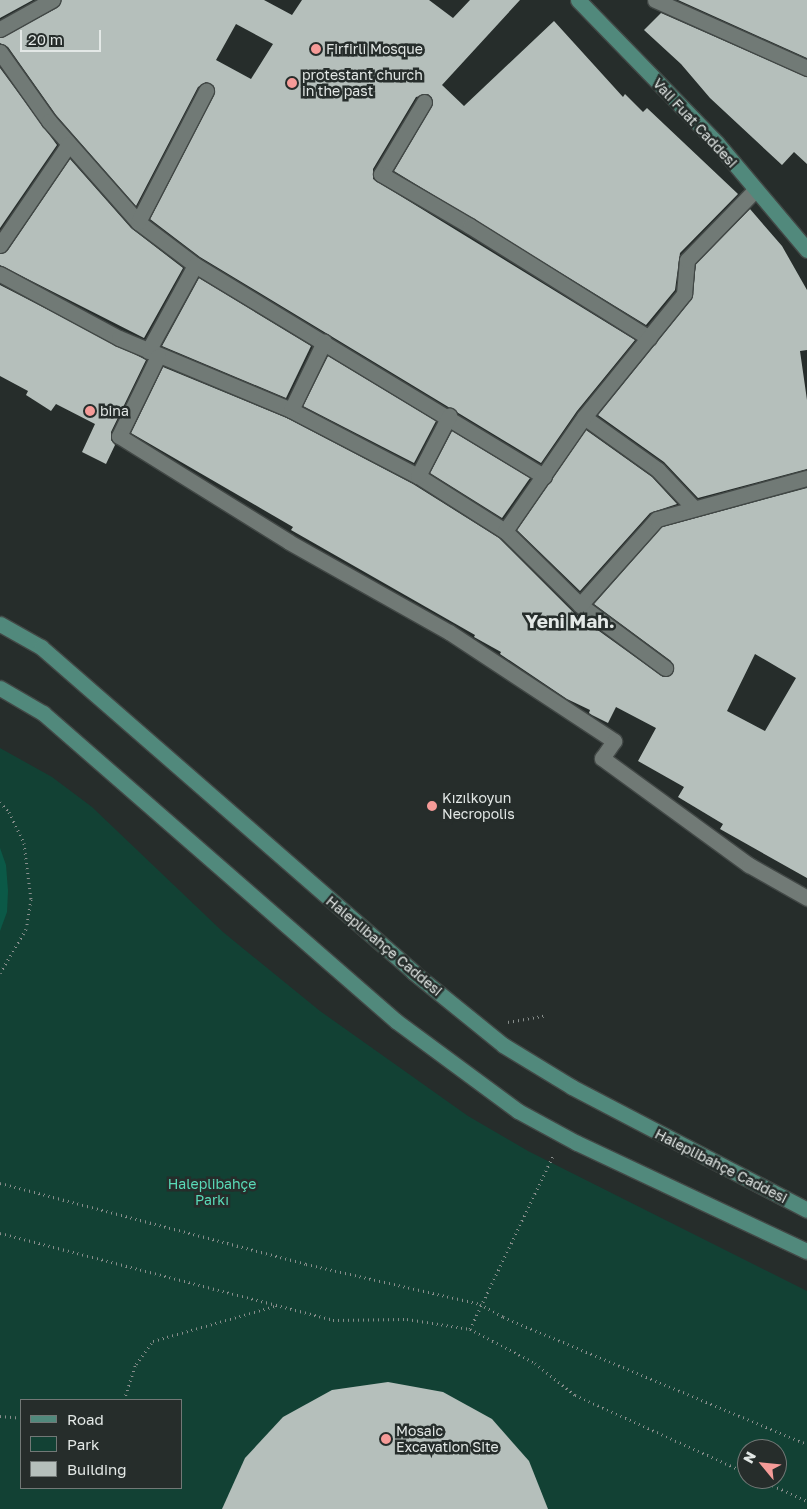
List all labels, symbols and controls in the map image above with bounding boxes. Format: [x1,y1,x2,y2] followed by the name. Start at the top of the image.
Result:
[22,20,104,52] scale bar
[28,30,63,48] text: 20 m
[326,41,423,57] place label: Firfirli Mosque
[310,43,322,55] marker: Firfirli Mosque
[302,67,423,100] place label: protestant church in the past
[649,75,741,171] street label: Vali Fuat Caddesi
[286,77,298,89] marker: protestant church in the past
[100,403,129,419] place label: bina
[84,405,96,417] marker: bina
[525,610,615,632] district label: Yeni Mah.
[442,790,515,822] place label: Kızılkoyun Necropolis
[426,800,438,812] marker: Kızılkoyun Necropolis
[323,893,445,999] street label: Haleplibahçe Caddesi
[652,1125,790,1207] street label: Haleplibahçe Caddesi
[168,1176,256,1208] park label: Haleplibahçe Parkı
[20,1399,182,1489] legend
[67,1410,104,1428] text: Road
[396,1423,499,1455] place label: Mosaic Excavation Site
[380,1433,392,1445] marker: Mosaic Excavation Site
[67,1435,99,1453] text: Park
[737,1439,787,1489] north arrow
[739,1449,759,1466] text: N
[67,1460,127,1478] text: Building

